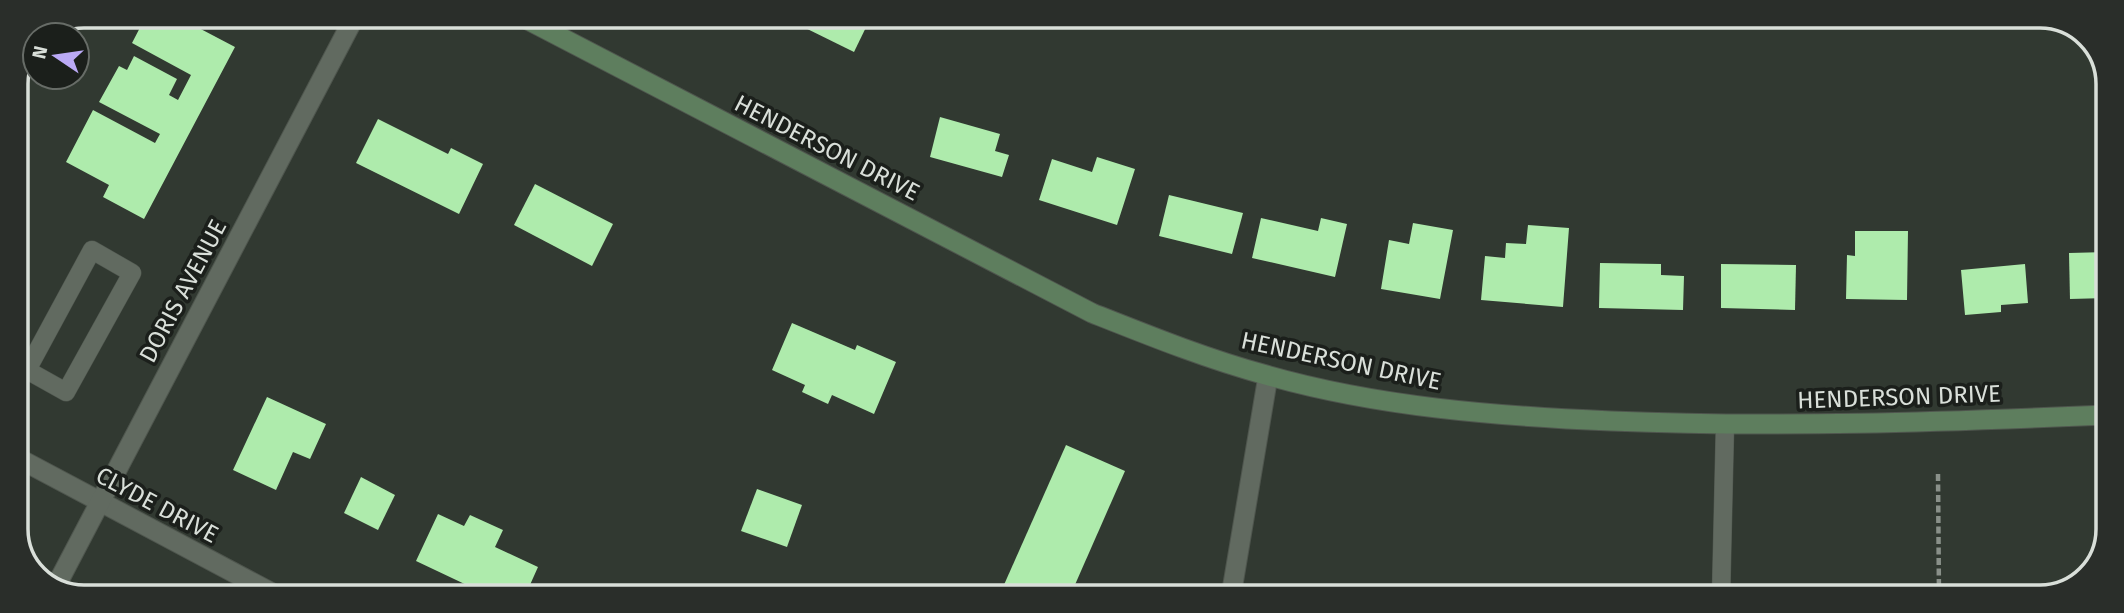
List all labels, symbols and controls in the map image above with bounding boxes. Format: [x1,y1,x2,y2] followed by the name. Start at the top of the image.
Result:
[21,21,91,91] north arrow
[27,44,53,61] text: N
[730,89,924,207] street label: HENDERSON DRIVE
[134,215,232,367] street label: DORIS AVENUE
[1238,326,1444,396] street label: HENDERSON DRIVE
[1797,379,2001,415] street label: HENDERSON DRIVE
[91,461,223,549] street label: CLYDE DRIVE

